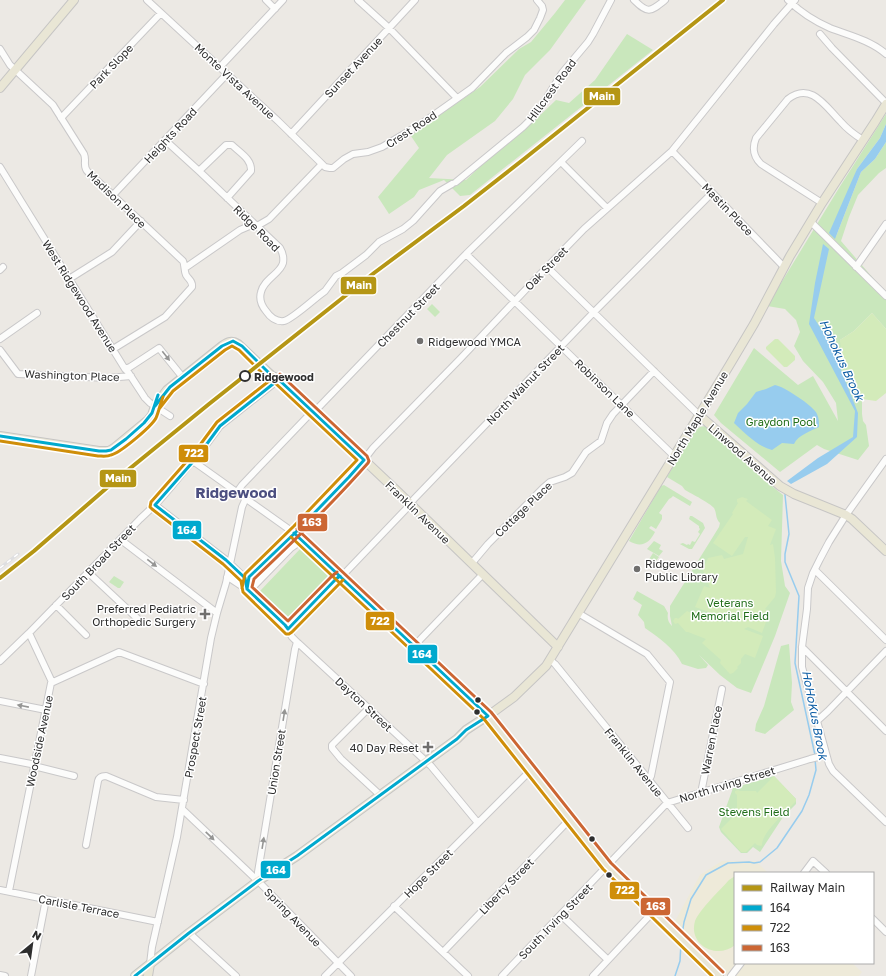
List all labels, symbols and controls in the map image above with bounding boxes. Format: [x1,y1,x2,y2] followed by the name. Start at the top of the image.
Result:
[321,34,385,100] street label: Sunset Avenue
[87,41,135,91] street label: Park Slope
[192,41,278,121] street label: Monte Vista Avenue
[524,56,578,124] street label: Hillcrest Road
[583,87,621,106] line badge: Main
[589,89,615,102] text: Main
[141,105,199,165] street label: Heights Road
[383,108,439,150] street label: Crest Road
[85,168,149,230] street label: Madison Place
[700,180,756,238] street label: Mastin Place
[231,202,283,254] street label: Ridge Road
[40,237,120,355] street label: West Ridgewood Avenue
[522,243,570,293] street label: Oak Street
[340,276,377,295] line badge: Main
[346,278,372,291] text: Main
[374,280,442,350] street label: Chestnut Street
[817,317,868,404] water label: Hohokus Brook
[428,335,522,348] place label: Ridgewood YMCA
[415,336,425,346] marker: Ridgewood YMCA
[483,341,567,427] street label: North Walnut Street
[161,350,170,361] one-way arrow
[572,356,638,420] street label: Robinson Lane
[24,367,120,383] street label: Washington Place
[664,369,730,467] street label: North Maple Avenue
[239,370,251,382] marker: Ridgewood
[254,370,314,383] place label: Ridgewood
[746,415,817,428] park label: Graydon Pool
[706,421,780,487] street label: Linwood Avenue
[178,444,209,463] line badge: 722
[184,446,204,459] text: 722
[99,469,137,488] line badge: Main
[105,471,131,484] text: Main
[383,478,453,546] street label: Franklin Avenue
[492,479,554,539] street label: Cottage Place
[195,483,277,501] district label: Ridgewood
[297,513,328,532] line badge: 163
[302,515,322,528] text: 163
[172,520,202,540] line badge: 164
[58,521,138,603] street label: South Broad Street
[177,523,197,536] text: 164
[645,557,718,583] place label: Ridgewood Public Library
[146,559,157,567] one-way arrow
[632,564,642,574] marker: Ridgewood Public Library
[691,596,769,622] park label: Veterans Memorial Field
[92,602,196,628] place label: Preferred Pediatric Orthopedic Surgery
[199,608,211,620] marker: Preferred Pediatric Orthopedic Surgery
[365,611,395,631] line badge: 722
[370,614,390,627] text: 722
[407,644,438,664] line badge: 164
[412,647,432,660] text: 164
[799,669,831,762] water label: HoHoKus Brook
[333,674,395,734] street label: Dayton Street
[23,694,55,788] street label: Woodside Avenue
[181,695,209,779] street label: Prospect Street
[473,695,483,705] unlabelled marker
[17,702,29,708] one-way arrow
[698,704,724,776] street label: Warren Place
[472,707,482,717] unlabelled marker
[281,709,287,721] one-way arrow
[602,725,666,799] street label: Franklin Avenue
[264,728,288,796] street label: Union Street
[350,741,419,754] place label: 40 Day Reset
[422,741,434,753] marker: 40 Day Reset
[678,763,776,805] street label: North Irving Street
[718,805,790,818] park label: Stevens Field
[206,831,215,840] one-way arrow
[587,834,597,844] unlabelled marker
[260,837,266,849] one-way arrow
[401,846,455,900] street label: Hope Street
[476,855,536,917] street label: Liberty Street
[260,860,291,879] line badge: 164
[266,863,286,876] text: 164
[604,870,614,880] unlabelled marker
[734,872,874,964] legend
[516,880,594,962] street label: South Irving Street
[770,880,845,895] text: Railway Main
[609,881,640,900] line badge: 722
[615,883,635,896] text: 722
[262,885,324,949] street label: Spring Avenue
[37,892,121,920] street label: Carlisle Terrace
[640,897,671,916] line badge: 163
[646,899,666,912] text: 163
[770,900,790,915] text: 164
[770,920,790,935] text: 722
[12,924,52,964] north arrow
[30,927,44,943] text: N
[770,940,790,955] text: 163

